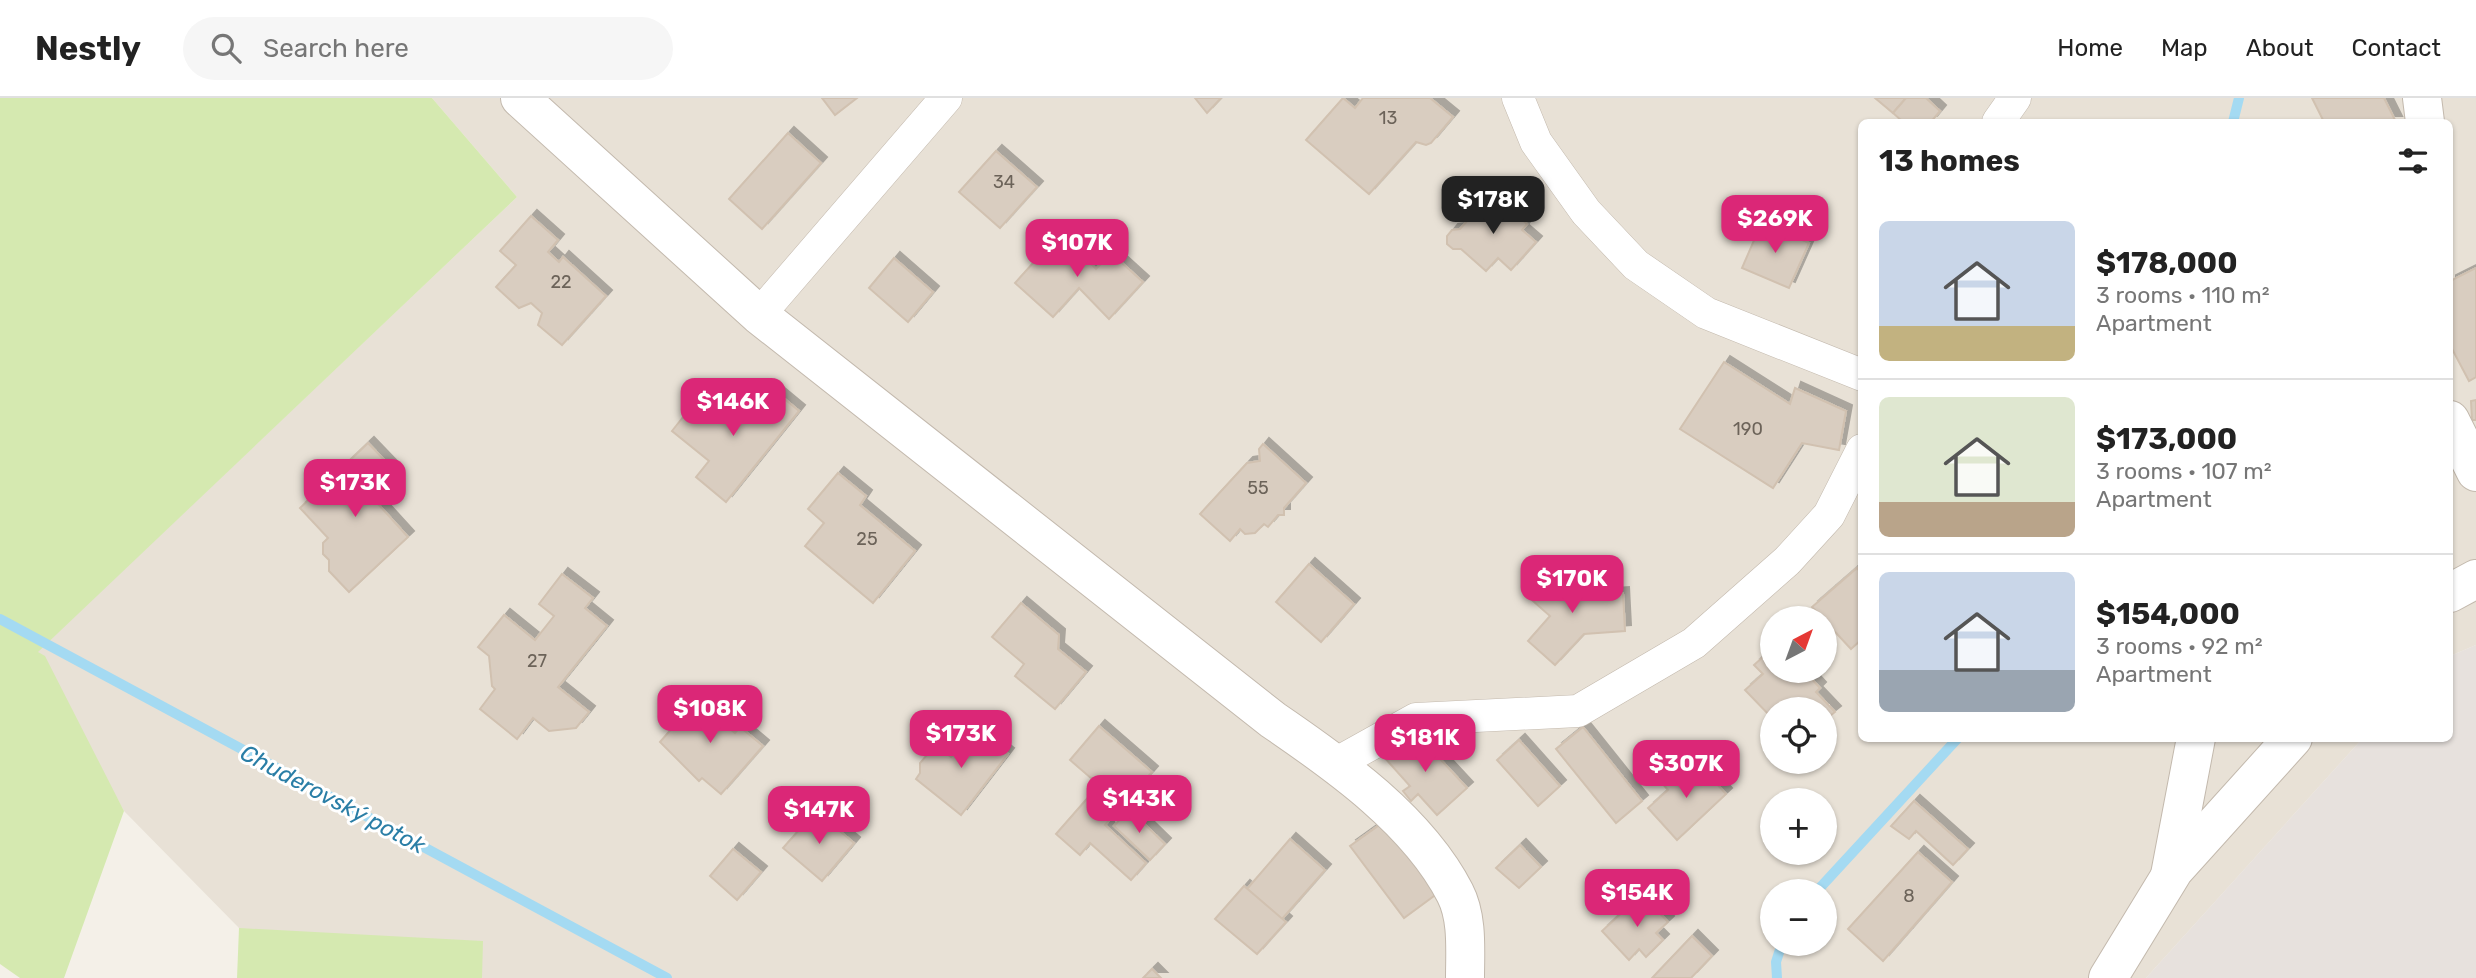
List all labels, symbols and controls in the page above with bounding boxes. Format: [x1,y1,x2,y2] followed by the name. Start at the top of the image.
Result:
[183,17,673,80] search box
[35,29,141,68] text: Nestly
[207,29,245,67] icon: search
[263,33,409,64] text: Search here
[2057,34,2123,62] text: Home
[2161,34,2208,62] text: Map
[2246,34,2314,62] text: About
[2352,34,2441,62] text: Contact
[1379,107,1397,129] house number: 13
[2394,142,2432,180] icon: filters
[1879,143,2020,179] text: 13 homes
[993,171,1015,193] house number: 34
[1444,176,1542,236] pin: $178K
[1458,185,1528,213] text: $178K
[1726,195,1824,255] pin: $269K
[1737,204,1813,232] text: $269K
[1028,220,1126,279] pin: $107K
[1042,228,1112,256] text: $107K
[2096,245,2238,281] text: $178,000
[1935,249,2019,333] icon: home
[550,271,572,293] house number: 22
[2096,281,2270,309] text: 3 rooms · 110 m²
[2096,309,2212,337] text: Apartment
[684,378,782,438] pin: $146K
[697,387,769,415] text: $146K
[1733,418,1763,440] house number: 190
[2096,421,2237,457] text: $173,000
[1935,425,2019,509] icon: home
[2096,457,2272,485] text: 3 rooms · 107 m²
[306,460,404,519] pin: $173K
[320,468,390,496] text: $173K
[1247,477,1269,499] house number: 55
[2096,485,2212,513] text: Apartment
[856,528,878,550] house number: 25
[1523,556,1621,615] pin: $170K
[1537,564,1607,592] text: $170K
[2096,596,2240,632] text: $154,000
[1935,600,2019,684] icon: home
[1760,606,1838,682] north arrow
[1760,606,1837,956] map controls
[2096,632,2262,660] text: 3 rooms · 92 m²
[527,650,547,672] house number: 27
[2096,660,2212,688] text: Apartment
[661,686,759,745] pin: $108K
[673,694,747,722] text: $108K
[1760,697,1837,774] button: locate
[912,710,1010,770] pin: $173K
[1376,714,1474,774] pin: $181K
[926,719,996,747] text: $173K
[1390,723,1460,751] text: $181K
[236,738,431,860] water label: Chuderovský potok
[1637,740,1735,800] pin: $307K
[1649,749,1723,777] text: $307K
[1090,776,1188,835] pin: $143K
[1103,784,1175,812] text: $143K
[770,786,868,846] pin: $147K
[1760,788,1837,865] button: +
[784,795,854,823] text: $147K
[1588,870,1686,929] pin: $154K
[1601,878,1673,906] text: $154K
[1760,879,1837,956] button: −
[1903,885,1915,907] house number: 8

